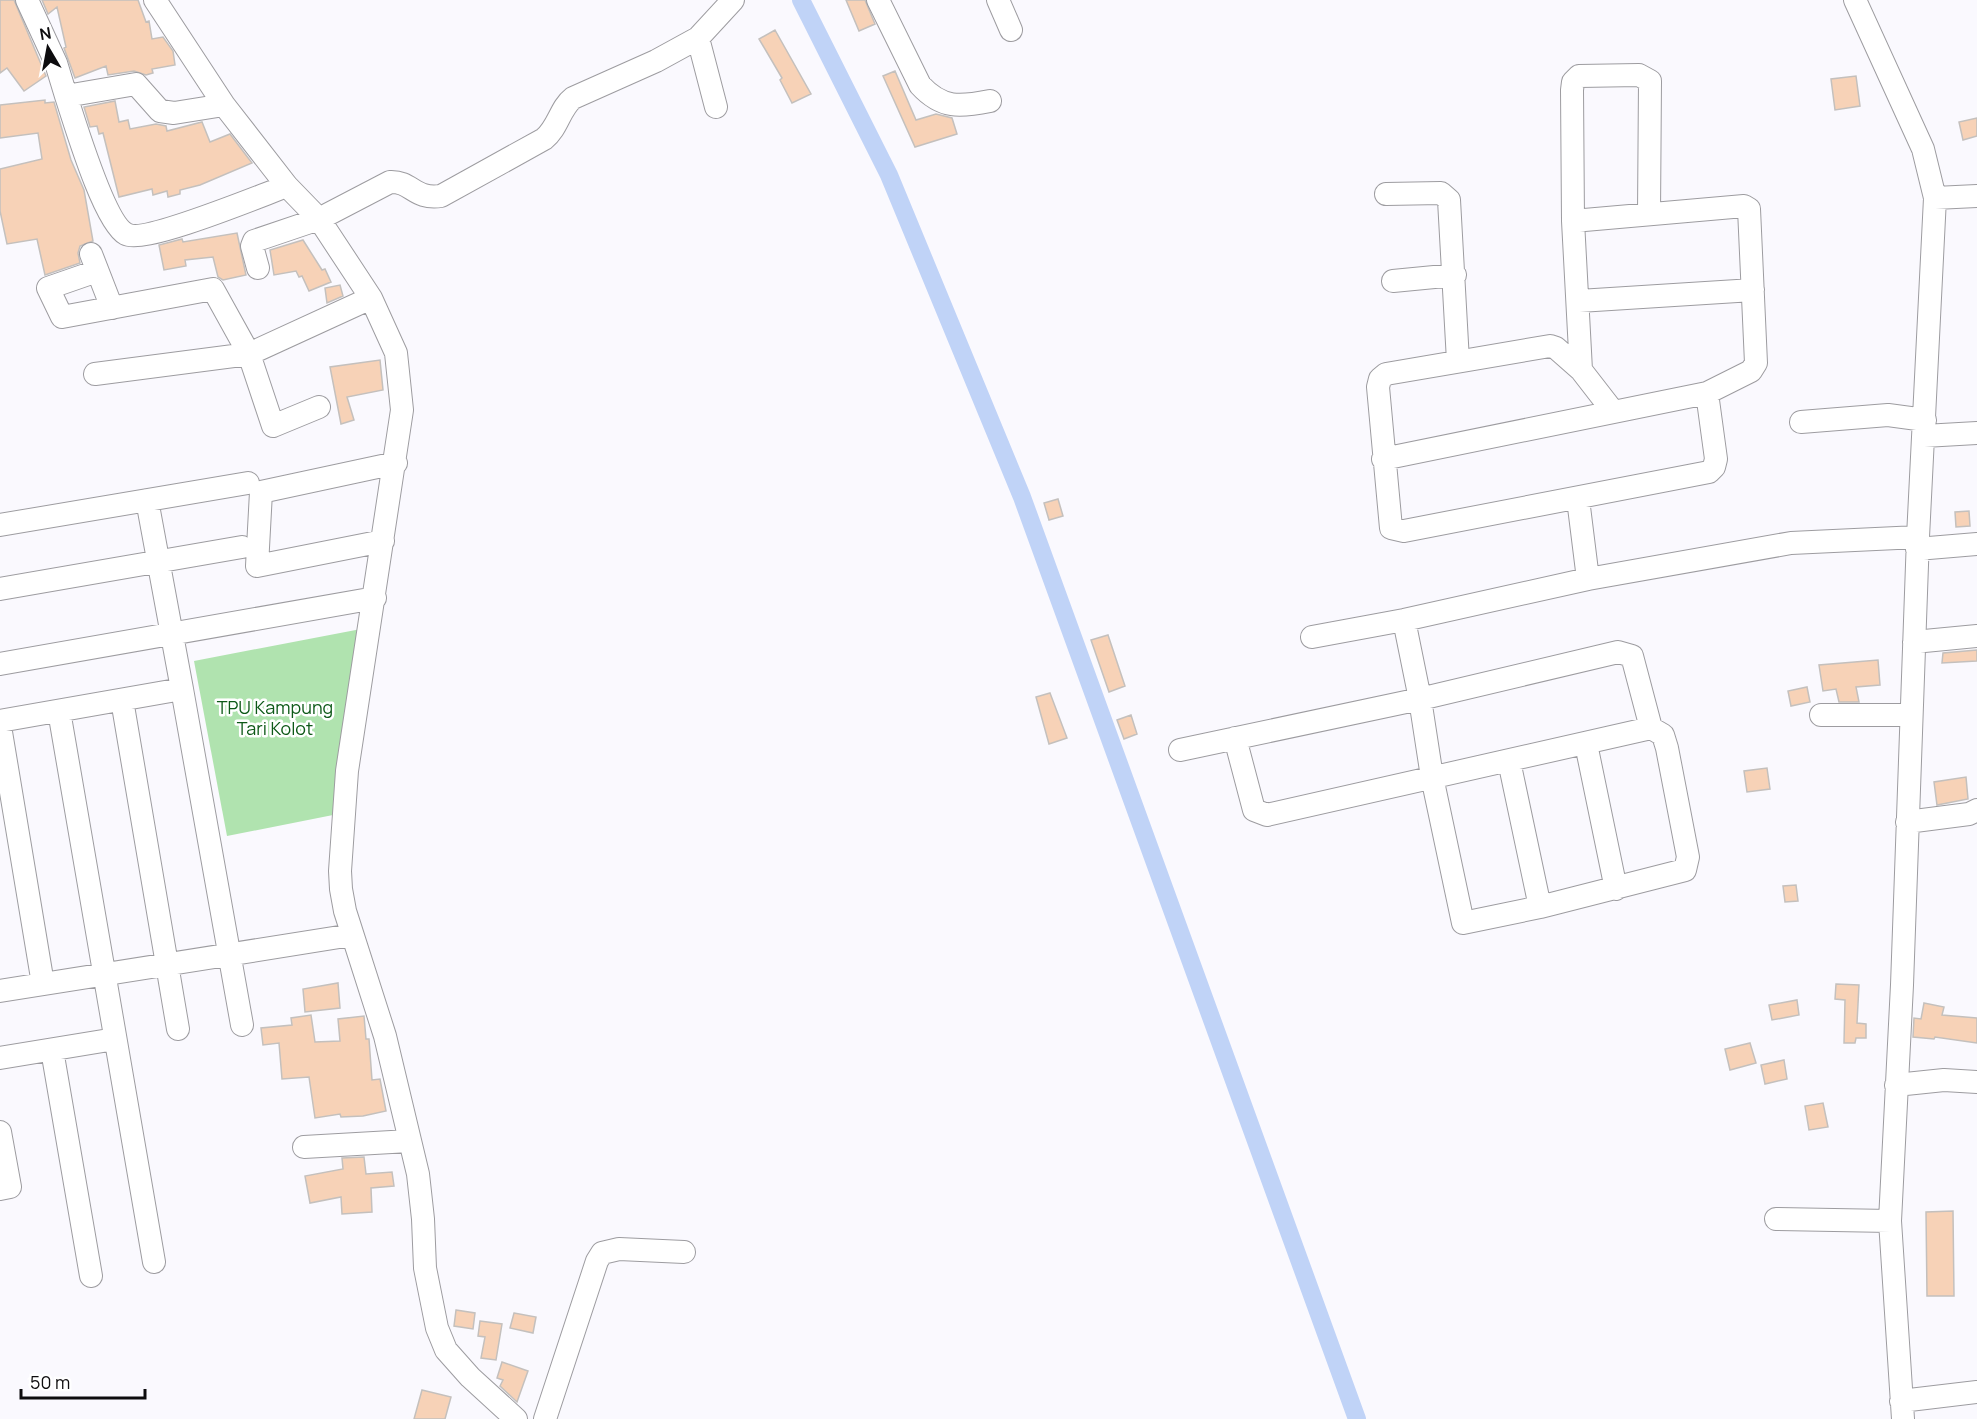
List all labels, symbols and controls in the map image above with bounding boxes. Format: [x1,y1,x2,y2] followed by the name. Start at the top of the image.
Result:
[18,18,78,78] north arrow
[38,21,53,45] text: N
[217,695,333,740] park label: TPU Kampung Tari Kolot
[21,1362,146,1400] scale bar
[30,1370,70,1394] text: 50 m

